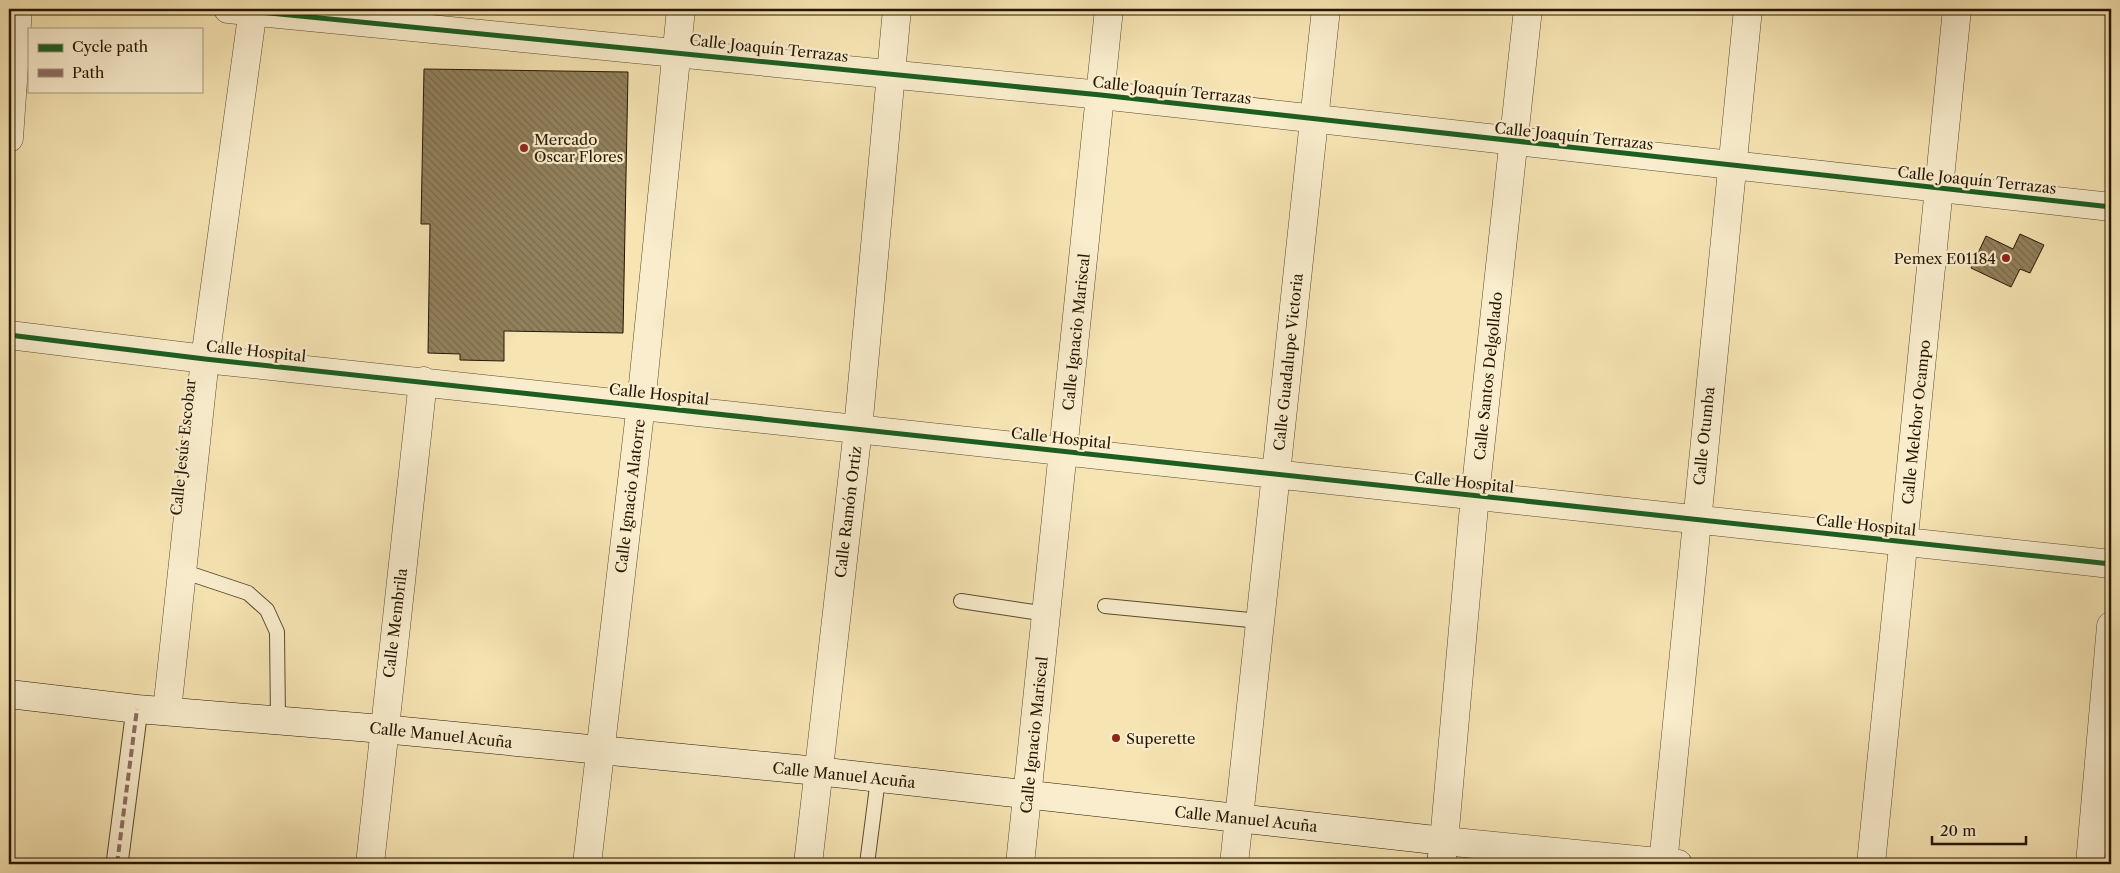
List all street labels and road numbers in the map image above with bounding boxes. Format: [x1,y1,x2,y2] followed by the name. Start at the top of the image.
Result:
[689,30,849,66] street label: Calle Joaquín Terrazas
[1092,72,1252,108] street label: Calle Joaquín Terrazas
[1494,118,1654,154] street label: Calle Joaquín Terrazas
[1897,162,2057,198] street label: Calle Joaquín Terrazas
[1058,252,1094,411] street label: Calle Ignacio Mariscal
[1269,272,1307,452] street label: Calle Guadalupe Victoria
[1470,291,1506,461] street label: Calle Santos Delgollado
[205,336,308,366] street label: Calle Hospital
[1898,339,1934,505] street label: Calle Melchor Ocampo
[166,377,200,516] street label: Calle Jesús Escobar
[608,379,711,409] street label: Calle Hospital
[1689,386,1719,486] street label: Calle Otumba
[611,418,649,574] street label: Calle Ignacio Alatorre
[1010,423,1113,453] street label: Calle Hospital
[830,445,866,579] street label: Calle Ramón Ortiz
[1413,467,1516,497] street label: Calle Hospital
[1815,510,1918,540] street label: Calle Hospital
[379,567,411,679] street label: Calle Membrila
[1016,655,1052,814] street label: Calle Ignacio Mariscal
[369,718,514,752] street label: Calle Manuel Acuña
[772,758,917,792] street label: Calle Manuel Acuña
[1174,802,1319,836] street label: Calle Manuel Acuña

